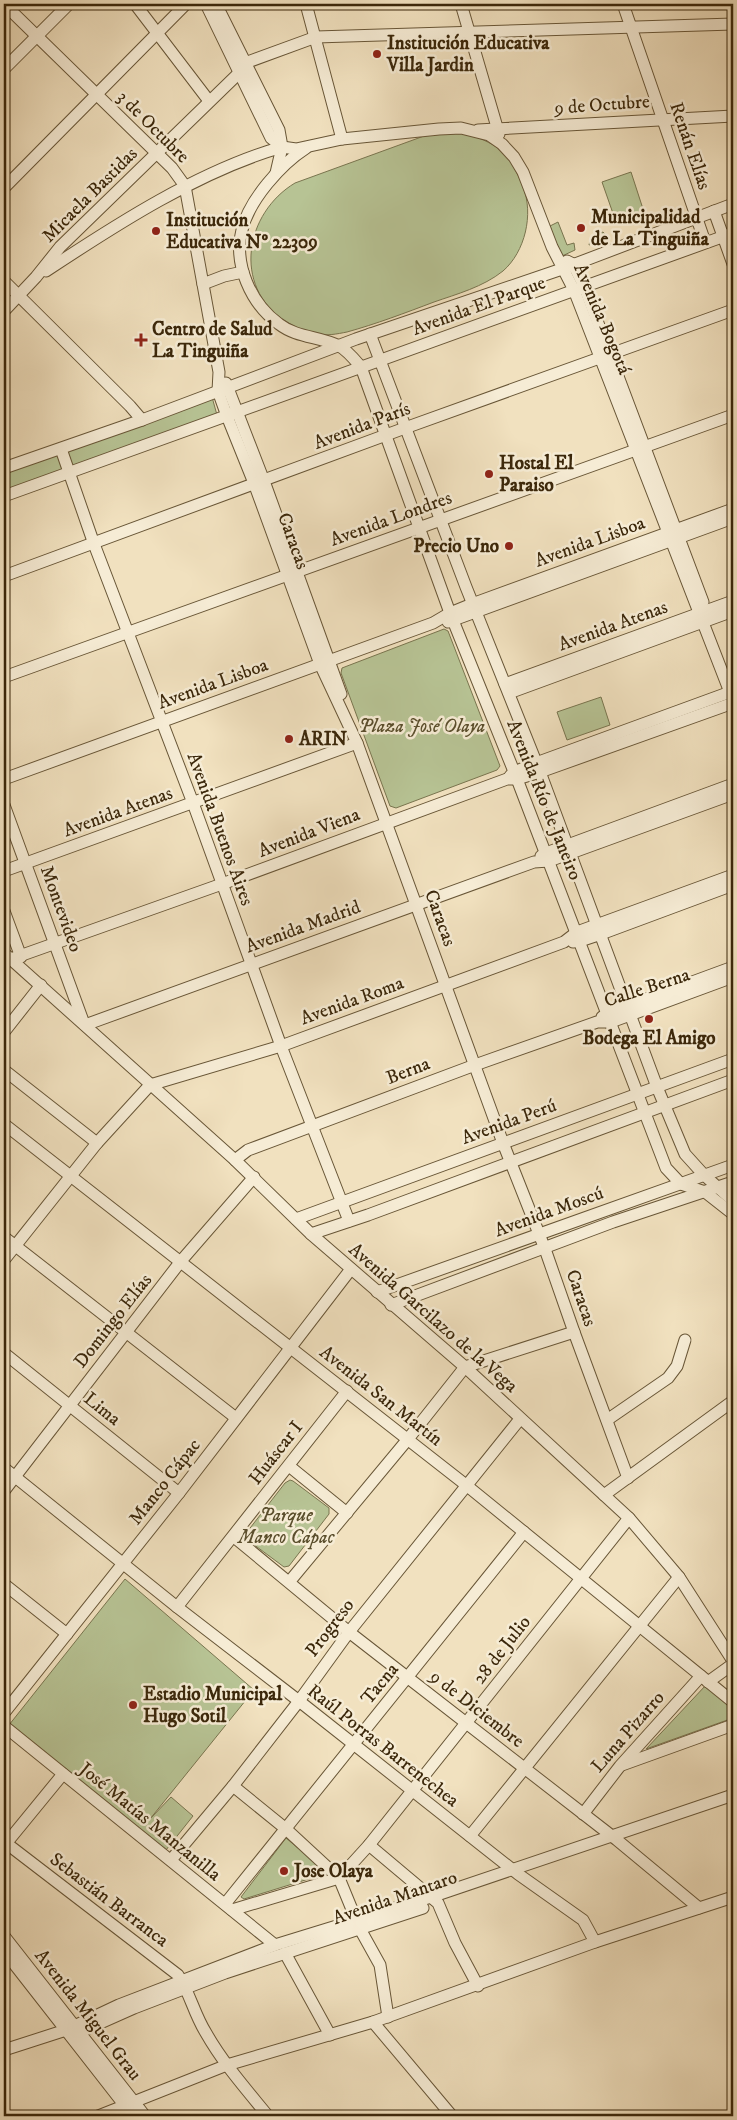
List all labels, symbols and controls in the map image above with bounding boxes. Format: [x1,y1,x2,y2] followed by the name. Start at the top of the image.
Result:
[386,32,550,77] place label: Institución Educativa Villa Jardin
[371,48,383,60] marker: Institución Educativa Villa Jardin
[112,86,194,168] street label: 3 de Octubre
[552,90,651,120] street label: 9 de Octubre
[664,99,716,193] street label: Renán Elías
[37,142,143,248] street label: Micaela Bastidas
[591,206,710,251] place label: Municipalidad de La Tinguiña
[166,209,318,254] place label: Institución Educativa Nº 22309
[575,222,587,234] marker: Municipalidad de La Tinguiña
[150,225,162,237] marker: Institución Educativa Nº 22309
[568,260,636,378] street label: Avenida Bogotá
[409,271,549,342] street label: Avenida El Parque
[152,318,273,363] place label: Centro de Salud La Tinguiña
[134,333,148,347] marker: Centro de Salud La Tinguiña
[310,397,414,455] street label: Avenida París
[499,452,574,497] place label: Hostal El Paraiso
[483,468,495,480] marker: Hostal El Paraiso
[327,486,455,552] street label: Avenida Londres
[272,510,314,572] street label: Caracas
[532,511,648,573] street label: Avenida Lisboa
[413,535,499,558] place label: Precio Uno
[503,540,515,552] marker: Precio Uno
[555,596,671,656] street label: Avenida Atenas
[155,653,271,715] street label: Avenida Lisboa
[359,715,485,738] park label: Plaza José Olaya
[501,716,587,884] street label: Avenida Río de Janeiro
[298,728,348,751] place label: ARIN
[283,733,295,745] marker: ARIN
[182,749,258,909] street label: Avenida Buenos Aires
[60,782,176,842] street label: Avenida Atenas
[255,803,363,863] street label: Avenida Viena
[35,863,87,955] street label: Montevideo
[419,887,461,949] street label: Caracas
[242,895,364,958] street label: Avenida Madrid
[601,963,693,1013] street label: Calle Berna
[297,972,407,1030] street label: Avenida Roma
[643,1013,655,1025] marker: Bodega El Amigo
[583,1027,716,1050] place label: Bodega El Amigo
[383,1052,433,1090] street label: Berna
[458,1094,560,1150] street label: Avenida Perú
[491,1182,607,1242] street label: Avenida Moscú
[344,1238,522,1398] street label: Avenida Garcilazo de la Vega
[561,1267,601,1329] street label: Caracas
[69,1269,157,1373] street label: Domingo Elías
[315,1341,447,1451] street label: Avenida San Martín
[79,1387,125,1431] street label: Lima
[244,1416,308,1489] street label: Huáscar I
[124,1434,206,1530] street label: Manco Cápac
[236,1504,335,1550] park label: Parque Manco Cápac
[301,1594,359,1662] street label: Progreso
[468,1611,536,1689] street label: 28 de Julio
[356,1659,404,1709] street label: Tacna
[425,1665,529,1753] street label: 9 de Diciembre
[303,1680,463,1812] street label: Raúl Porras Barrenechea
[143,1683,282,1728] place label: Estadio Municipal Hugo Sotil
[586,1687,670,1777] street label: Luna Pizarro
[127,1699,139,1711] marker: Estadio Municipal Hugo Sotil
[73,1757,225,1886] street label: José Matías Manzanilla
[45,1848,173,1952] street label: Sebastián Barranca
[292,1860,374,1883] place label: Jose Olaya
[278,1865,290,1877] marker: Jose Olaya
[330,1866,460,1930] street label: Avenida Mantaro
[30,1945,146,2085] street label: Avenida Miguel Grau

